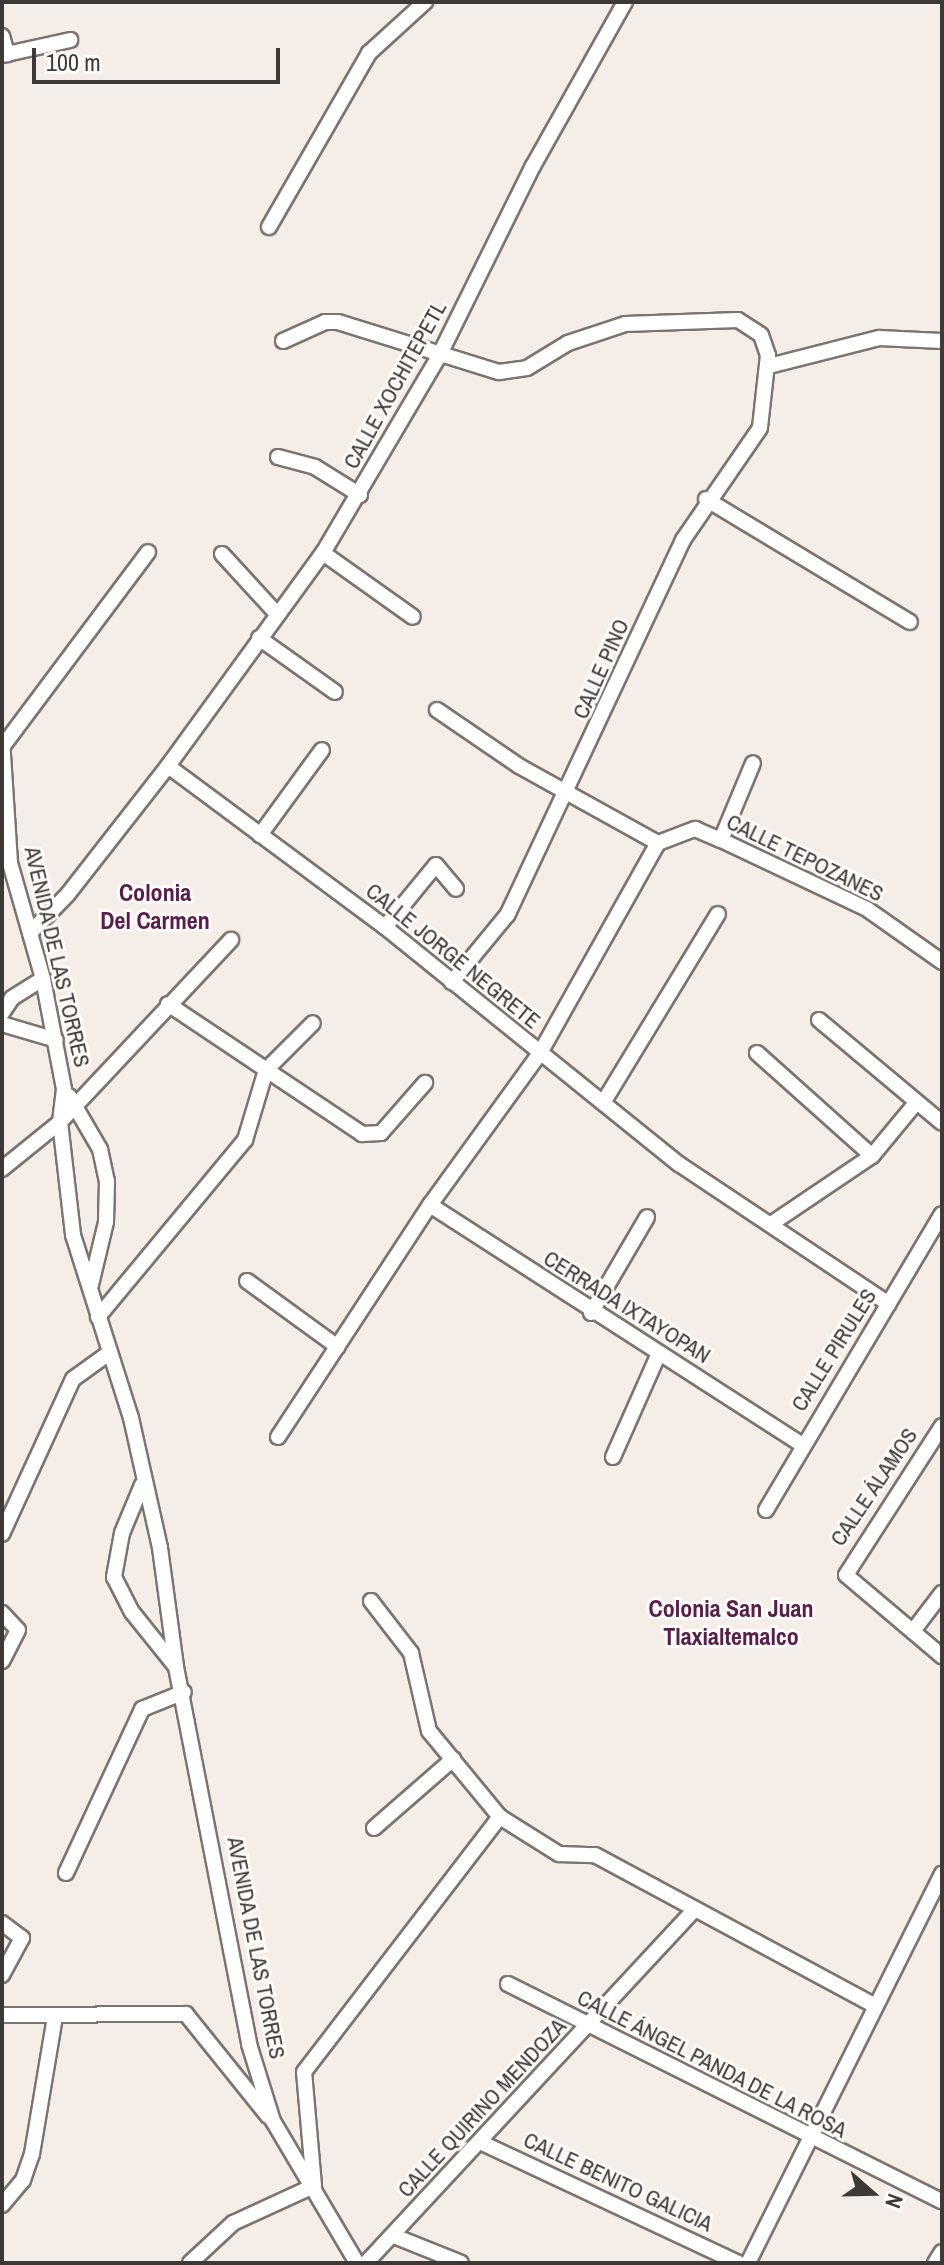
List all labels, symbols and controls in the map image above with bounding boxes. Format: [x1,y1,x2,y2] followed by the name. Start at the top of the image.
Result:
[36,32,284,82] scale bar
[46,46,101,78] text: 100 m
[338,297,452,473] street label: CALLE XOCHITEPETL
[567,615,635,723] street label: CALLE PINO
[722,809,888,907] street label: CALLE TEPOZANES
[19,843,95,1071] street label: AVENIDA DE LAS TORRES
[361,878,545,1034] street label: CALLE JORGE NEGRETE
[100,879,210,935] district label: Colonia Del Carmen
[538,1245,716,1369] street label: CERRADA IXTAYOPAN
[786,1284,882,1416] street label: CALLE PIRULES
[825,1423,923,1551] street label: CALLE ÁLAMOS
[648,1595,814,1651] district label: Colonia San Juan Tlaxialtemalco
[221,1834,291,2062] street label: AVENIDA DE LAS TORRES
[571,1984,853,2144] street label: CALLE ÁNGEL PANDA DE LA ROSA
[392,2013,572,2203] street label: CALLE QUIRINO MENDOZA
[519,2127,717,2237] street label: CALLE BENITO GALICIA
[832,2153,912,2233] north arrow
[878,2190,911,2212] text: N

